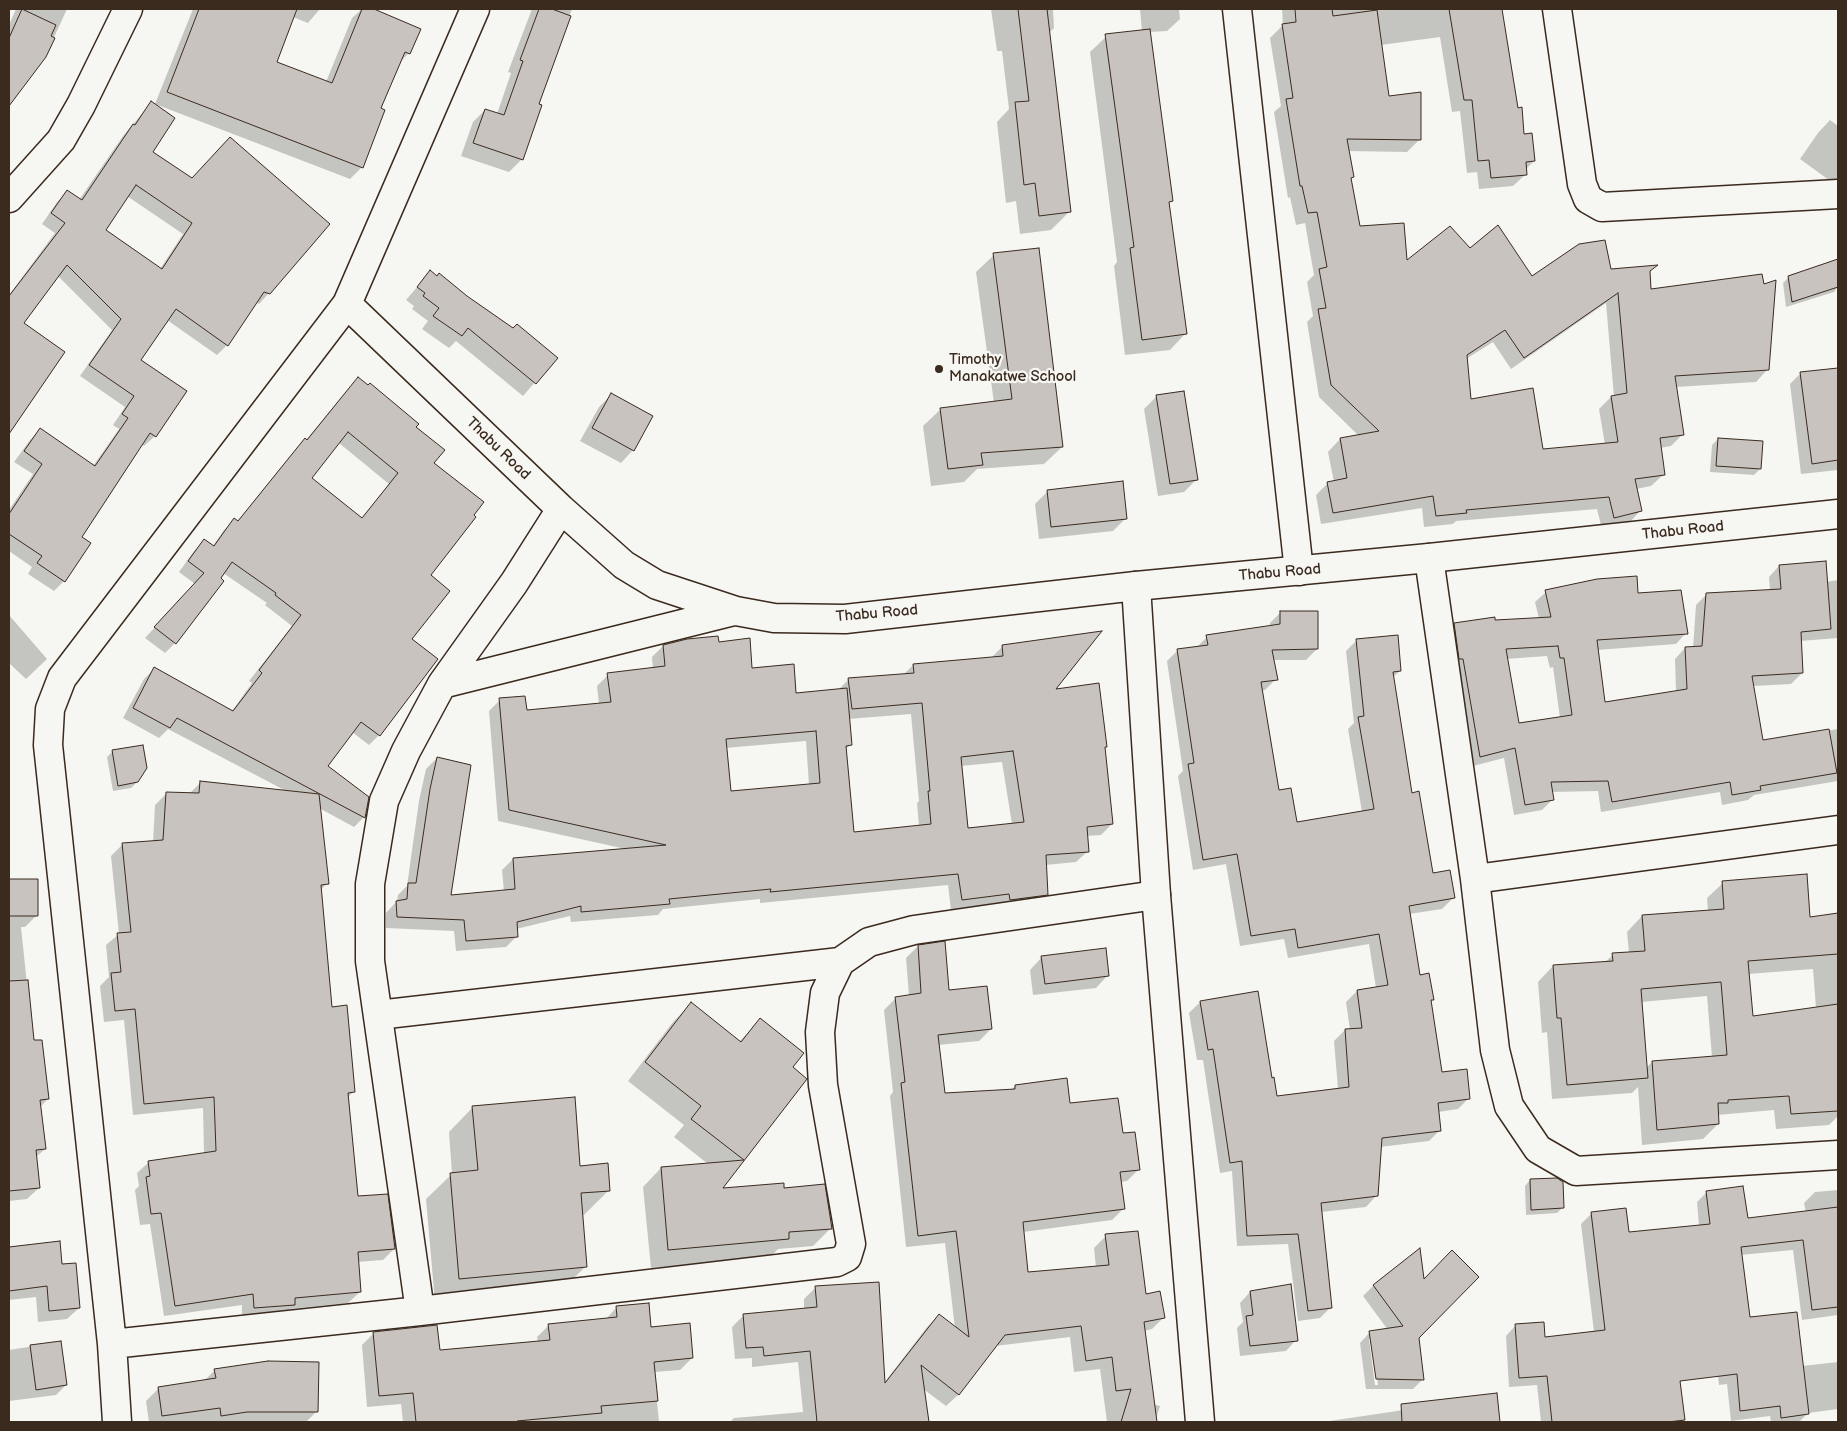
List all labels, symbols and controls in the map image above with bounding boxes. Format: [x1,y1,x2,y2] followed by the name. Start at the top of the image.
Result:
[949,351,1076,386] place label: Timothy Manakatwe School
[933,363,945,375] marker: Timothy Manakatwe School
[462,414,534,484] street label: Thabu Road
[1641,518,1725,544] street label: Thabu Road
[1238,560,1322,586] street label: Thabu Road
[835,601,919,627] street label: Thabu Road

